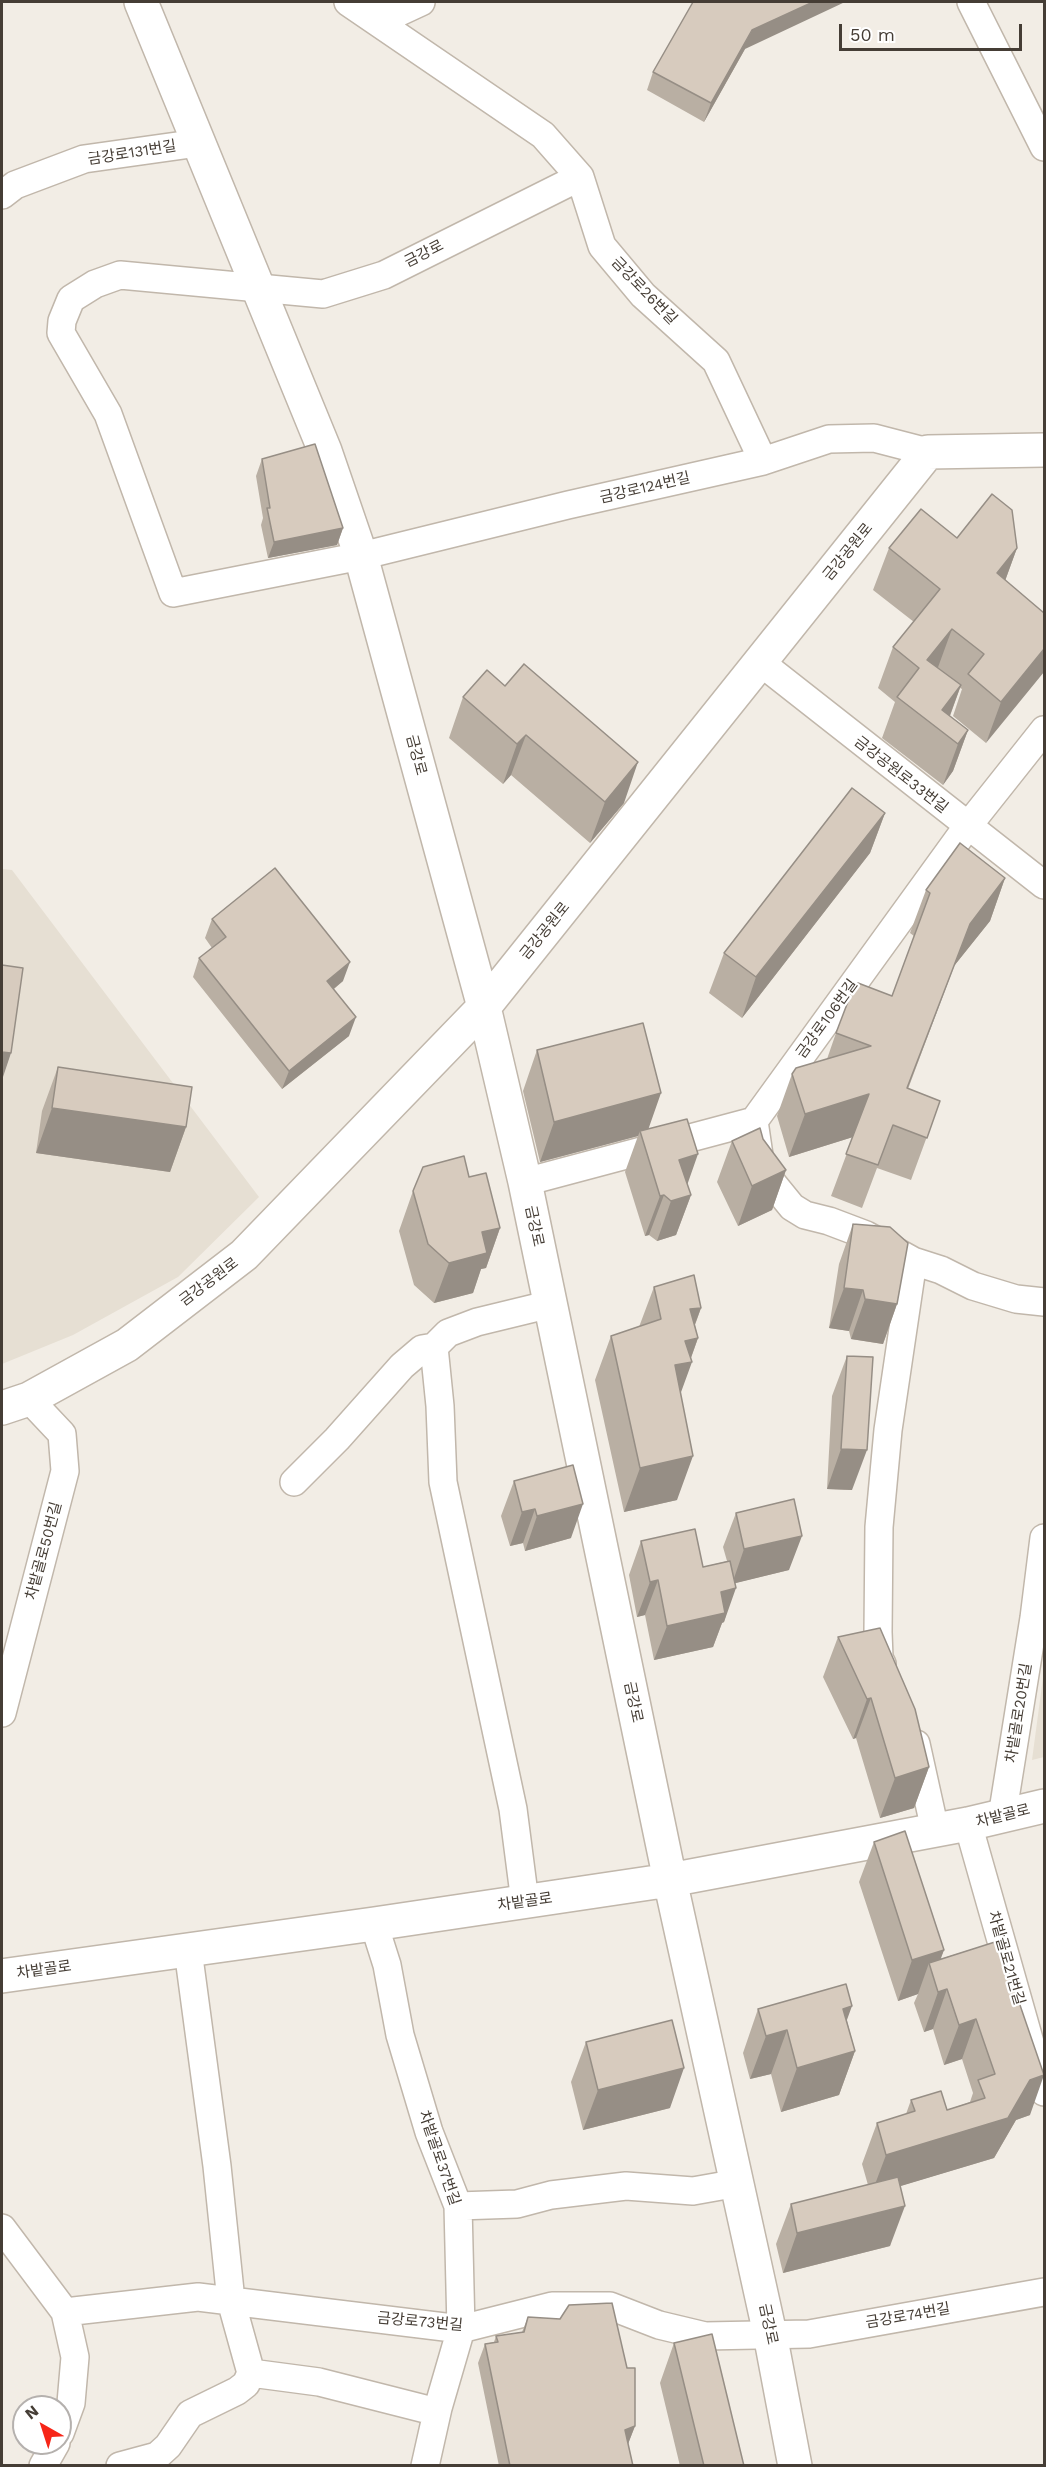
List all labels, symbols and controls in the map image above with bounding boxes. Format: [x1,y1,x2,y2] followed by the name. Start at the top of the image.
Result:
[842,12,1025,50] scale bar
[850,24,895,45] text: 50 m
[86,137,178,169] street label: 금강로131번길
[401,237,447,271] street label: 금강로
[607,254,681,328] street label: 금강로26번길
[598,469,692,507] street label: 금강로124번길
[819,520,877,584] street label: 금강공원로
[402,733,430,777] street label: 금강로
[851,733,951,817] street label: 금강공원로33번길
[516,899,574,963] street label: 금강공원로
[792,976,862,1062] street label: 금강로106번길
[521,1204,547,1248] street label: 금강로
[176,1254,242,1310] street label: 금강공원로
[22,1500,66,1602] street label: 차밭골로50번길
[1002,1662,1036,1764] street label: 차밭골로20번길
[620,1680,646,1724] street label: 금강로
[974,1801,1032,1831] street label: 차밭골로
[496,1889,554,1915] street label: 차밭골로
[984,1909,1028,2007] street label: 차밭골로21번길
[15,1957,73,1983] street label: 차밭골로
[414,2108,464,2208] street label: 차밭골로37번길
[864,2300,952,2332] street label: 금강로74번길
[755,2302,781,2346] street label: 금강로
[376,2309,464,2335] street label: 금강로73번길
[12,2395,72,2455] north arrow
[21,2401,42,2423] text: N

